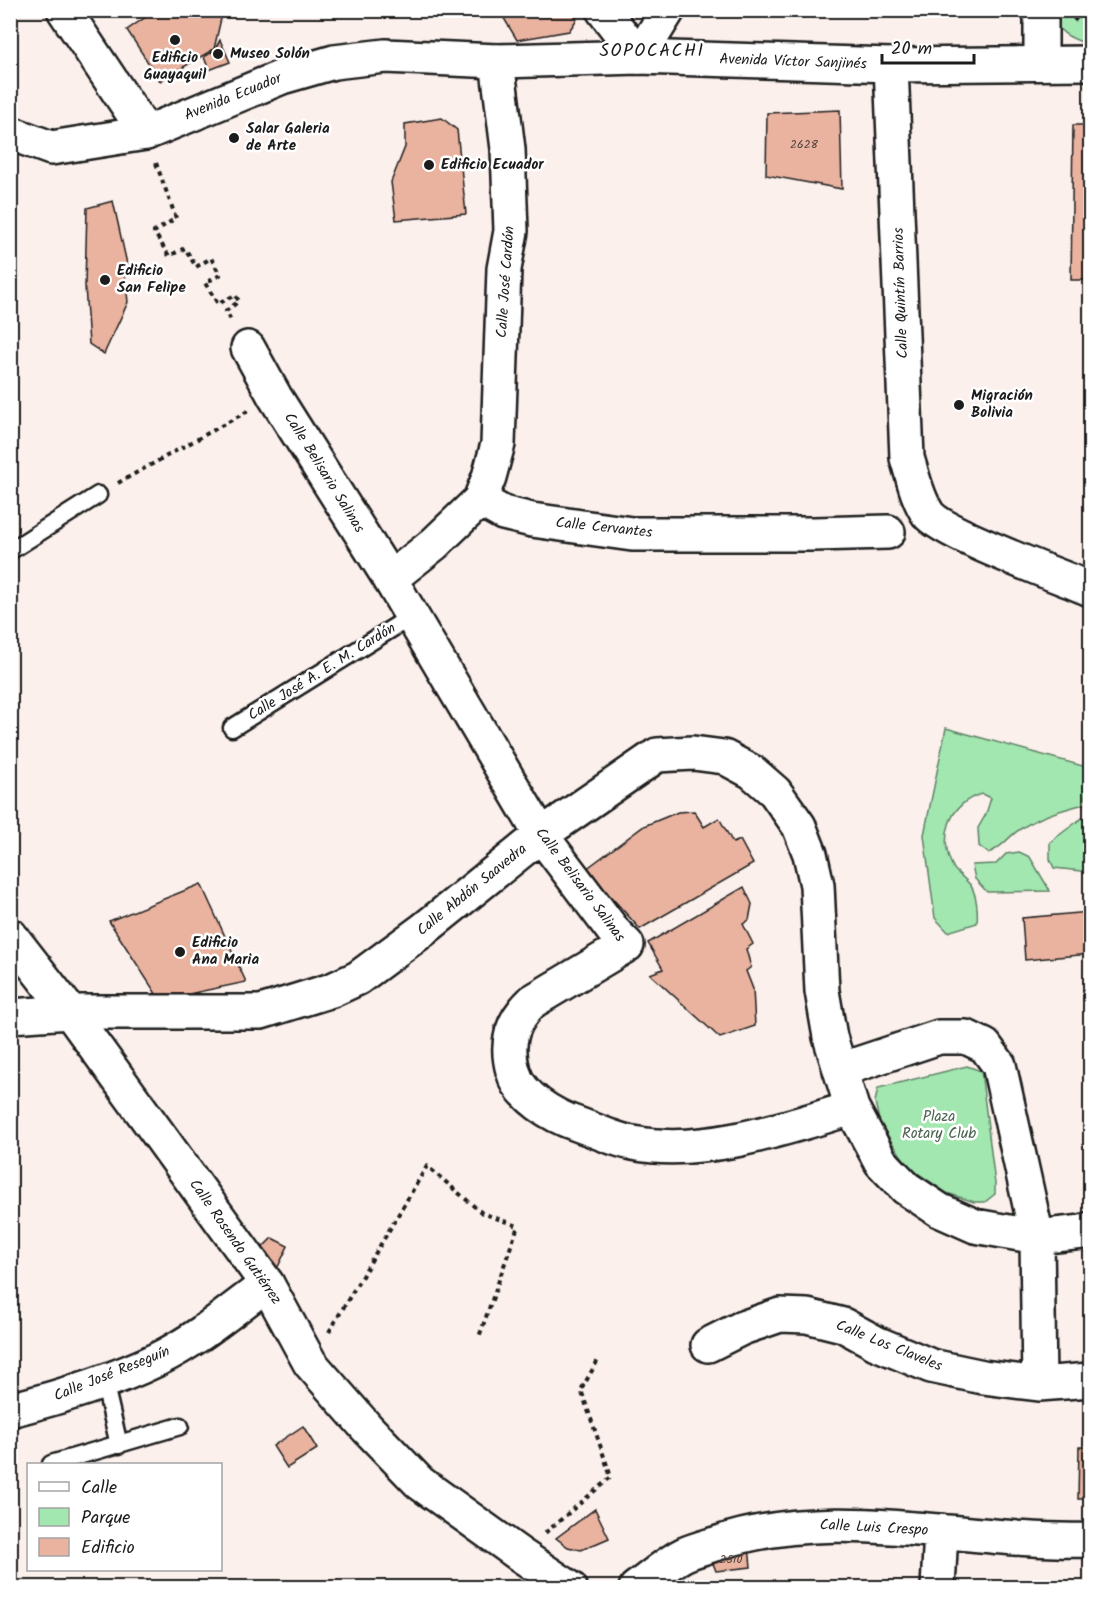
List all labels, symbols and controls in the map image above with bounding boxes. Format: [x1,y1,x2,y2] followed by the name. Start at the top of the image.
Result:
[882,27,974,65] scale bar
[168,33,182,47] marker: Edificio Guayaquil
[891,35,932,64] text: 20 m
[599,37,705,66] district label: SOPOCACHI
[230,42,310,66] place label: Museo Solón
[144,46,206,87] place label: Edificio Guayaquil
[211,47,225,61] marker: Museo Solón
[719,47,868,77] street label: Avenida Víctor Sanjinés
[181,66,286,127] street label: Avenida Ecuador
[246,117,330,158] place label: Salar Galeria de Arte
[227,131,241,145] marker: Salar Galeria de Arte
[790,135,819,154] house number: 2628
[441,153,544,177] place label: Edificio Ecuador
[422,158,436,172] marker: Edificio Ecuador
[490,225,522,339] street label: Calle José Cardón
[887,226,915,359] street label: Calle Quintín Barrios
[117,259,186,300] place label: Edificio San Felipe
[98,273,112,287] marker: Edificio San Felipe
[971,384,1033,425] place label: Migración Bolivia
[952,398,966,412] marker: Migración Bolivia
[277,408,371,538] street label: Calle Belisario Salinas
[554,511,654,545] street label: Calle Cervantes
[243,617,401,727] street label: Calle José A. E. M. Cardón
[529,823,632,948] street label: Calle Belisario Salinas
[412,838,532,942] street label: Calle Abdón Saavedra
[192,931,260,972] place label: Edificio Ana Maria
[173,945,187,959] marker: Edificio Ana Maria
[902,1105,976,1146] park label: Plaza Rotary Club
[183,1174,288,1310] street label: Calle Rosendo Gutiérrez
[832,1314,946,1379] street label: Calle Los Claveles
[50,1340,174,1408] street label: Calle José Reseguín
[27,1463,222,1571] legend
[81,1474,117,1503] text: Calle
[81,1504,130,1533] text: Parque
[819,1513,929,1543] street label: Calle Luis Crespo
[81,1534,135,1563] text: Edificio
[719,1550,743,1569] house number: 2510

